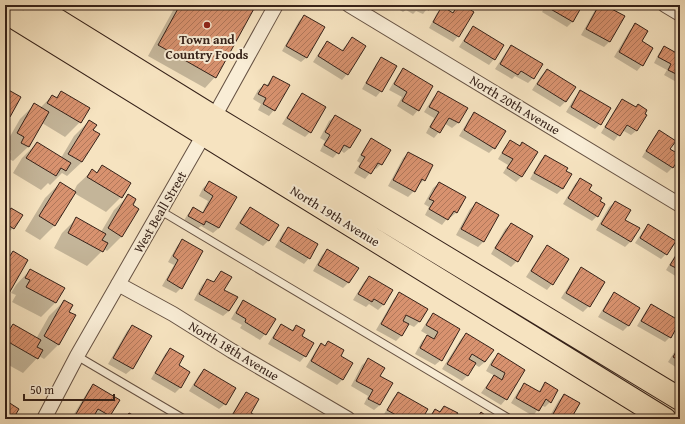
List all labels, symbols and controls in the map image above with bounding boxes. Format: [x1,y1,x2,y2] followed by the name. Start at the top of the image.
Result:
[202,20,212,30] marker: Town and Country Foods
[166,30,249,64] place label: Town and Country Foods
[466,70,564,140] street label: North 20th Avenue
[129,167,191,257] street label: West Beall Street
[287,181,383,251] street label: North 19th Avenue
[185,316,283,386] street label: North 18th Avenue
[24,376,114,402] scale bar
[30,381,54,398] text: 50 m

